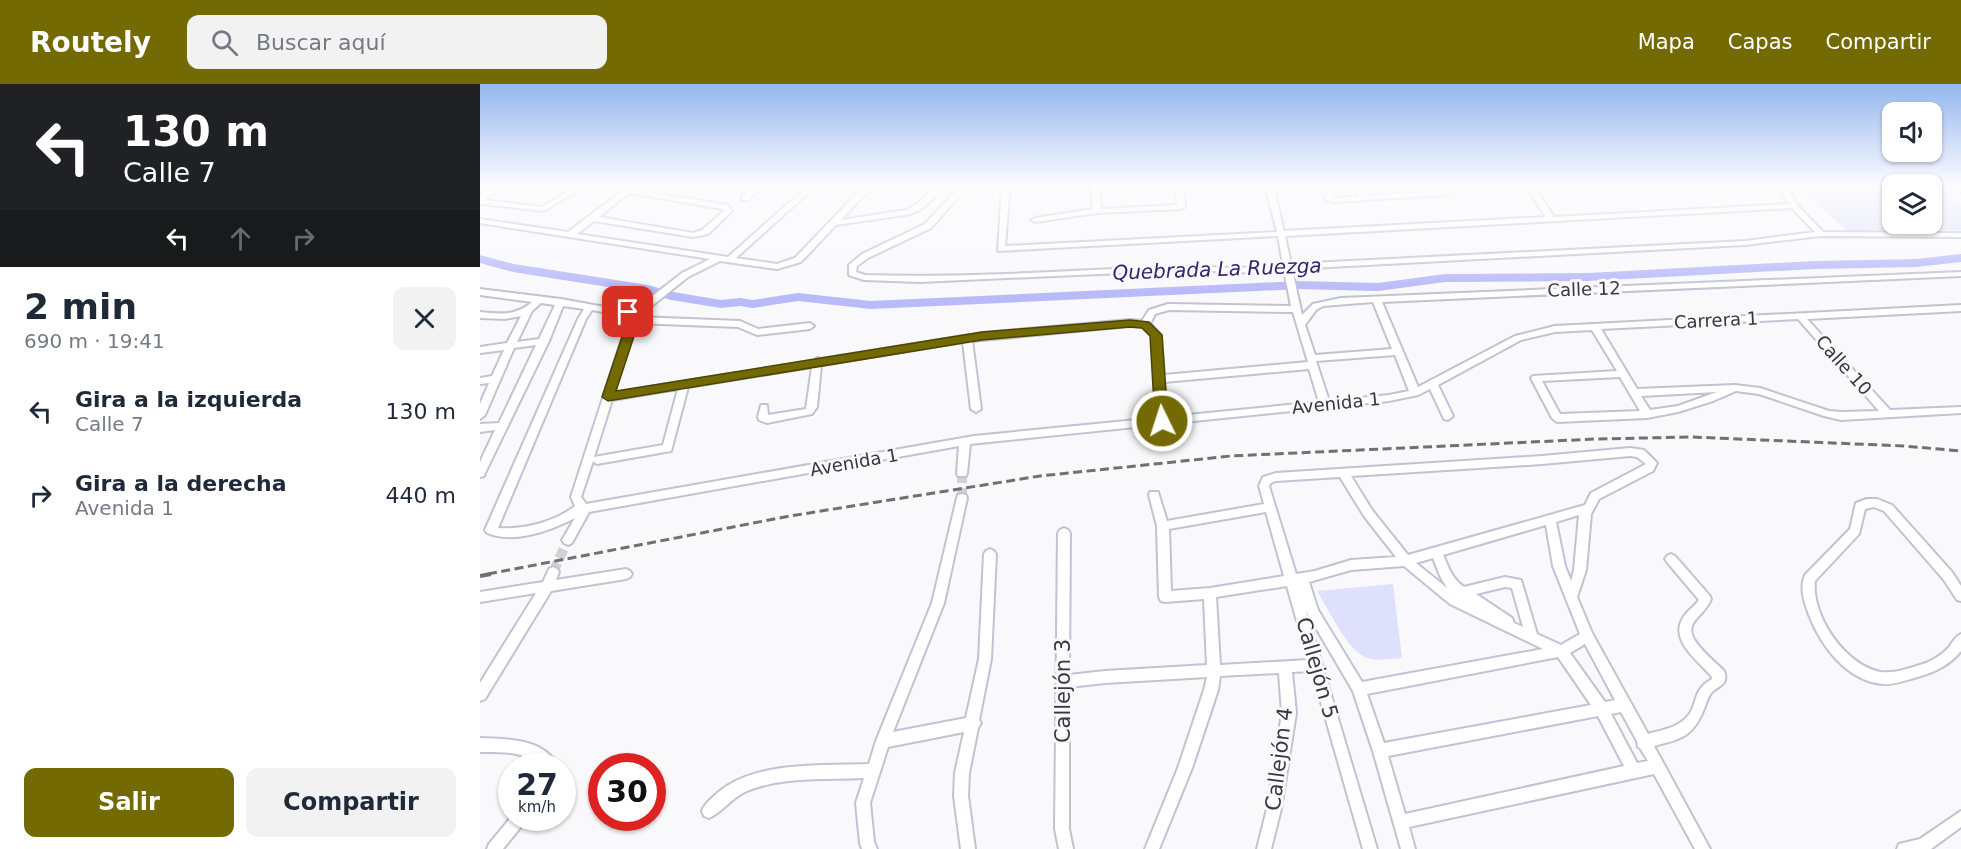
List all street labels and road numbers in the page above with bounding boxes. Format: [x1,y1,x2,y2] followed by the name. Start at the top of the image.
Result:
[1547,277,1621,301] street label: Calle 12
[1673,307,1759,333] street label: Carrera 1
[1812,331,1876,399] street label: Calle 10
[1291,388,1381,418] street label: Avenida 1
[808,444,900,480] street label: Avenida 1
[1291,615,1343,721] street label: Callejón 5
[1051,639,1075,743] street label: Callejón 3
[1261,706,1297,812] street label: Callejón 4

